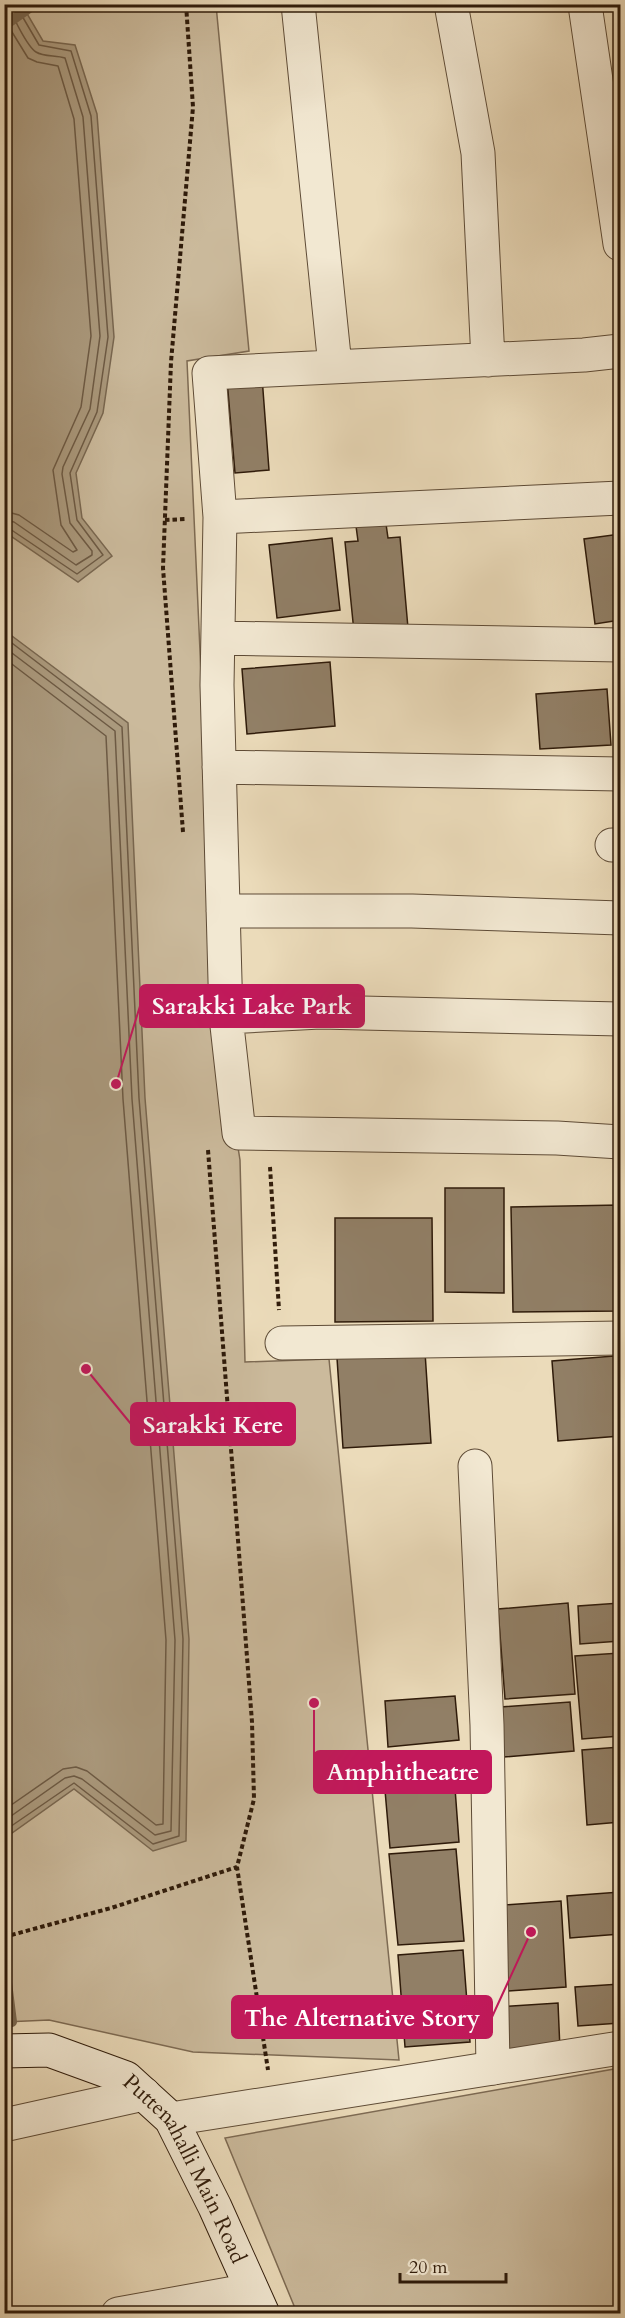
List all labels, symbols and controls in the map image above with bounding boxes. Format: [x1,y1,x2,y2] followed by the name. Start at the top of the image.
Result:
[140,985,364,1027] callout: Sarakki Lake Park
[152,990,352,1023] text: Sarakki Lake Park
[131,1403,295,1445] callout: Sarakki Kere
[143,1409,283,1442] text: Sarakki Kere
[314,1751,491,1793] callout: Amphitheatre
[327,1756,479,1789] text: Amphitheatre
[232,1996,492,2038] callout: The Alternative Story
[244,2002,480,2035] text: The Alternative Story
[116,2067,254,2269] street label: Puttenahalli Main Road
[400,2246,506,2284] scale bar
[409,2255,448,2280] text: 20 m

